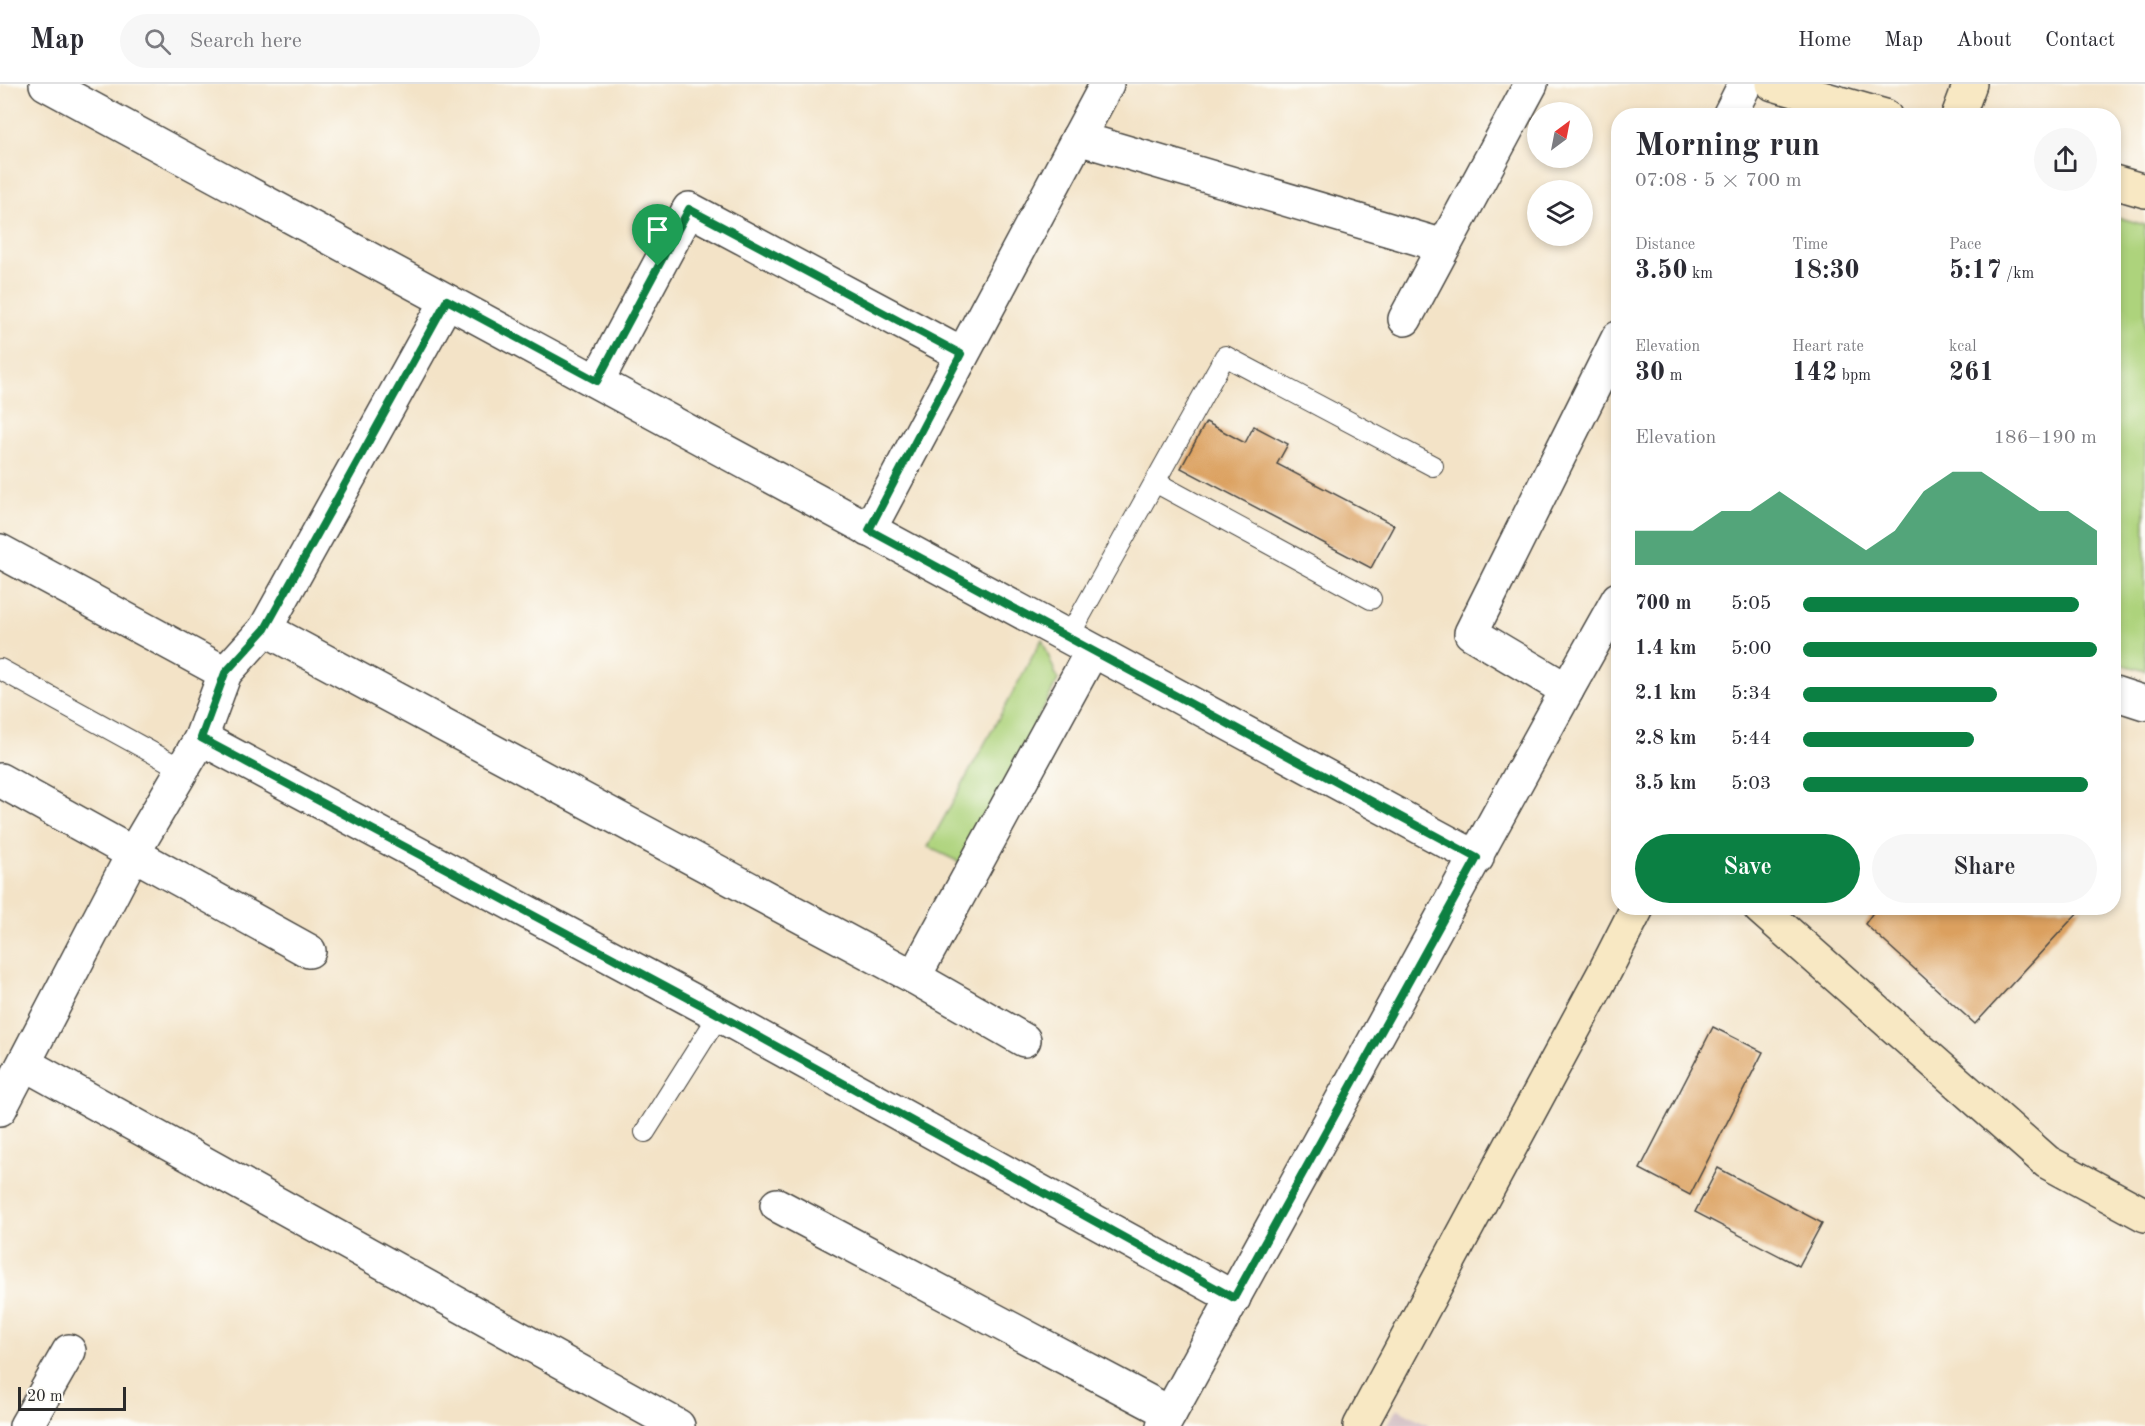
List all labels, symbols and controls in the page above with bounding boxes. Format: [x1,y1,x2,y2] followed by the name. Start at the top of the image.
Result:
[120,14,540,68] search box
[141,25,174,58] icon: search
[30,27,84,55] text: Map
[189,30,302,52] text: Search here
[1798,30,1851,51] text: Home
[1884,30,1923,51] text: Map
[1956,30,2012,51] text: About
[2045,30,2115,51] text: Contact
[1527,102,1593,168] north arrow
[1527,102,1593,246] map controls
[2034,128,2097,191] button: share
[1635,130,1820,163] text: Morning run
[1635,171,1802,191] text: 07:08 · 5 × 700 m
[1527,180,1593,246] button: layers
[632,204,683,266] pin
[641,213,674,246] icon: arrive
[1635,237,1695,253] text: Distance
[1792,237,1828,253] text: Time
[1949,237,1981,253] text: Pace
[1635,258,1688,284] text: 3.50
[1792,258,1860,284] text: 18:30
[1949,258,2002,284] text: 5:17
[1688,266,1713,282] text: km
[2002,266,2034,282] text: /km
[1635,339,1700,355] text: Elevation
[1792,339,1864,355] text: Heart rate
[1949,339,1977,355] text: kcal
[1635,360,1665,386] text: 30
[1792,360,1837,386] text: 142
[1949,360,1994,386] text: 261
[1665,368,1682,384] text: m
[1837,368,1871,384] text: bpm
[1635,428,1716,448] text: Elevation
[1994,428,2097,448] text: 186–190 m
[1635,594,1691,614] text: 700 m
[1731,594,1771,614] text: 5:05
[1635,639,1697,659] text: 1.4 km
[1731,639,1771,659] text: 5:00
[1635,684,1697,704] text: 2.1 km
[1731,684,1771,704] text: 5:34
[1635,729,1697,749] text: 2.8 km
[1731,729,1771,749] text: 5:44
[1635,774,1697,794] text: 3.5 km
[1731,774,1771,794] text: 5:03
[1635,834,1860,903] button: Save
[1872,834,2097,903] button: Share
[18,1384,126,1412] scale bar
[27,1389,63,1405] text: 20 m

